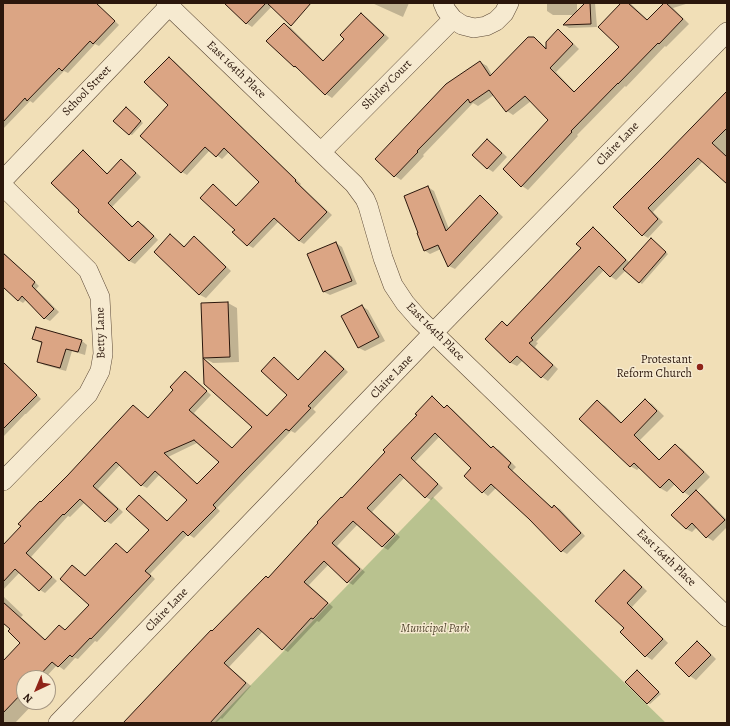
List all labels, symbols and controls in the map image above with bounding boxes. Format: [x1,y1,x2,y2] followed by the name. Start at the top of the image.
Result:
[203,38,269,102] street label: East 164th Place
[359,57,415,113] street label: Shirley Court
[59,63,115,119] street label: School Street
[594,119,642,169] street label: Claire Lane
[403,300,467,364] street label: East 164th Place
[93,307,109,359] street label: Betty Lane
[368,352,416,402] street label: Claire Lane
[617,353,692,381] place label: Protestant Reform Church
[695,362,705,372] marker: Protestant Reform Church
[633,526,699,590] street label: East 164th Place
[143,585,191,635] street label: Claire Lane
[401,622,469,636] park label: Municipal Park
[16,670,56,710] north arrow
[20,690,36,706] text: N

